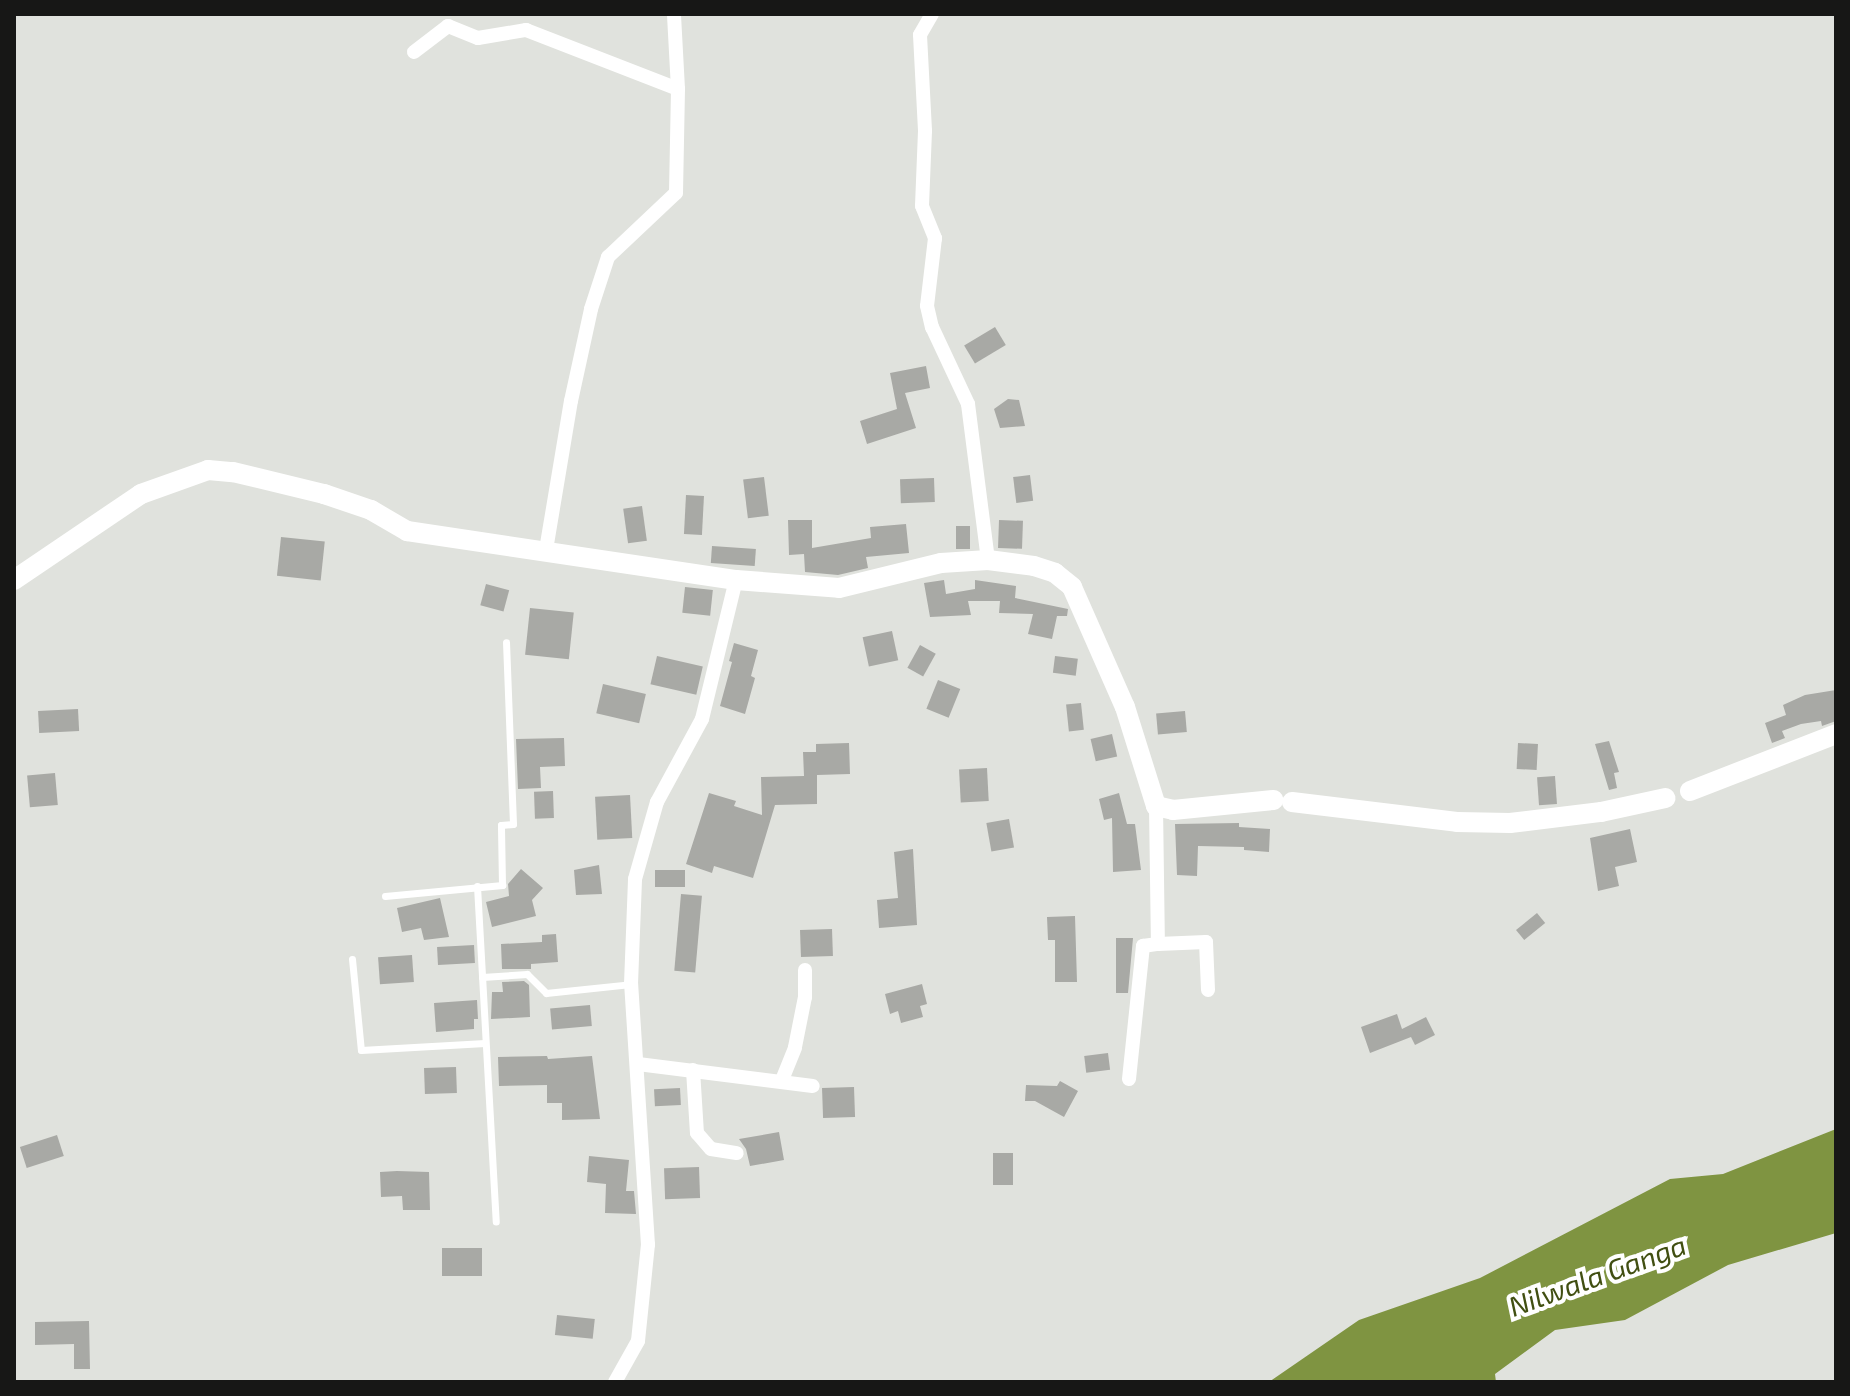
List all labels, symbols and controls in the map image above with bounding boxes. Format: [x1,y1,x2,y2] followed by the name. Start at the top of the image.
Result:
[1504,1227,1690,1323] water label: Nilwala Ganga

